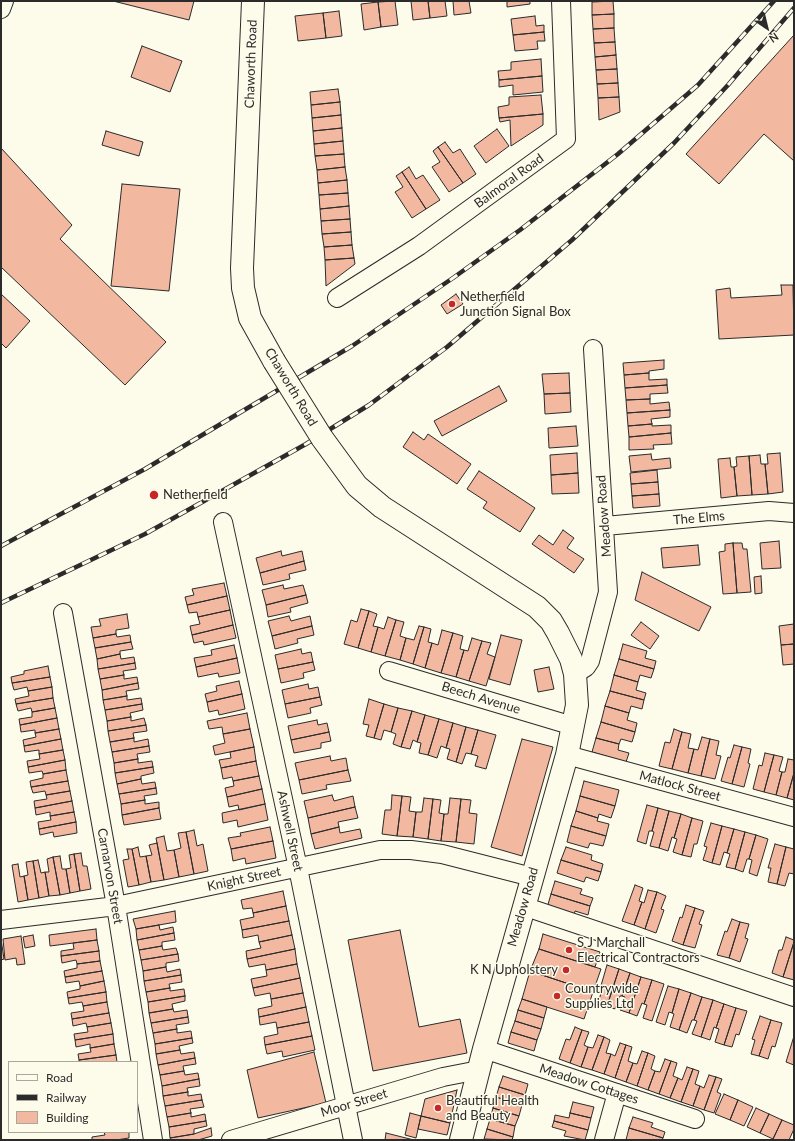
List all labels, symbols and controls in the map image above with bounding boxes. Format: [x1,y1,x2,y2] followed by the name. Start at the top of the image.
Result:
[747,8,787,48] north arrow
[242,19,260,109] street label: Chaworth Road
[767,30,781,46] text: N
[471,151,547,211] street label: Balmoral Road
[460,289,571,320] place label: Netherfield Junction Signal Box
[447,299,457,309] marker: Netherfield Junction Signal Box
[261,345,321,429] street label: Chaworth Road
[593,474,615,558] street label: Meadow Road
[163,487,228,503] place label: Netherfield
[148,489,160,501] marker: Netherfield
[672,508,726,528] street label: The Elms
[440,679,522,717] street label: Beech Avenue
[638,768,722,804] street label: Matlock Street
[274,789,306,873] street label: Ashwell Street
[94,827,126,925] street label: Carnarvon Street
[206,864,282,894] street label: Knight Street
[504,865,542,949] street label: Meadow Road
[577,935,700,966] place label: S J Marchall Electrical Contractors
[564,945,574,955] marker: S J Marchall Electrical Contractors
[470,962,558,978] place label: K N Upholstery
[561,965,571,975] marker: K N Upholstery
[565,981,639,1012] place label: Countrywide Supplies Ltd
[552,991,562,1001] marker: Countrywide Supplies Ltd
[8,1061,138,1133] legend
[537,1061,641,1107] street label: Meadow Cottages
[46,1070,73,1085] text: Road
[319,1085,389,1121] street label: Moor Street
[46,1090,86,1105] text: Railway
[446,1093,539,1124] place label: Beautiful Health and Beauty
[433,1103,443,1113] marker: Beautiful Health and Beauty
[46,1110,89,1125] text: Building

